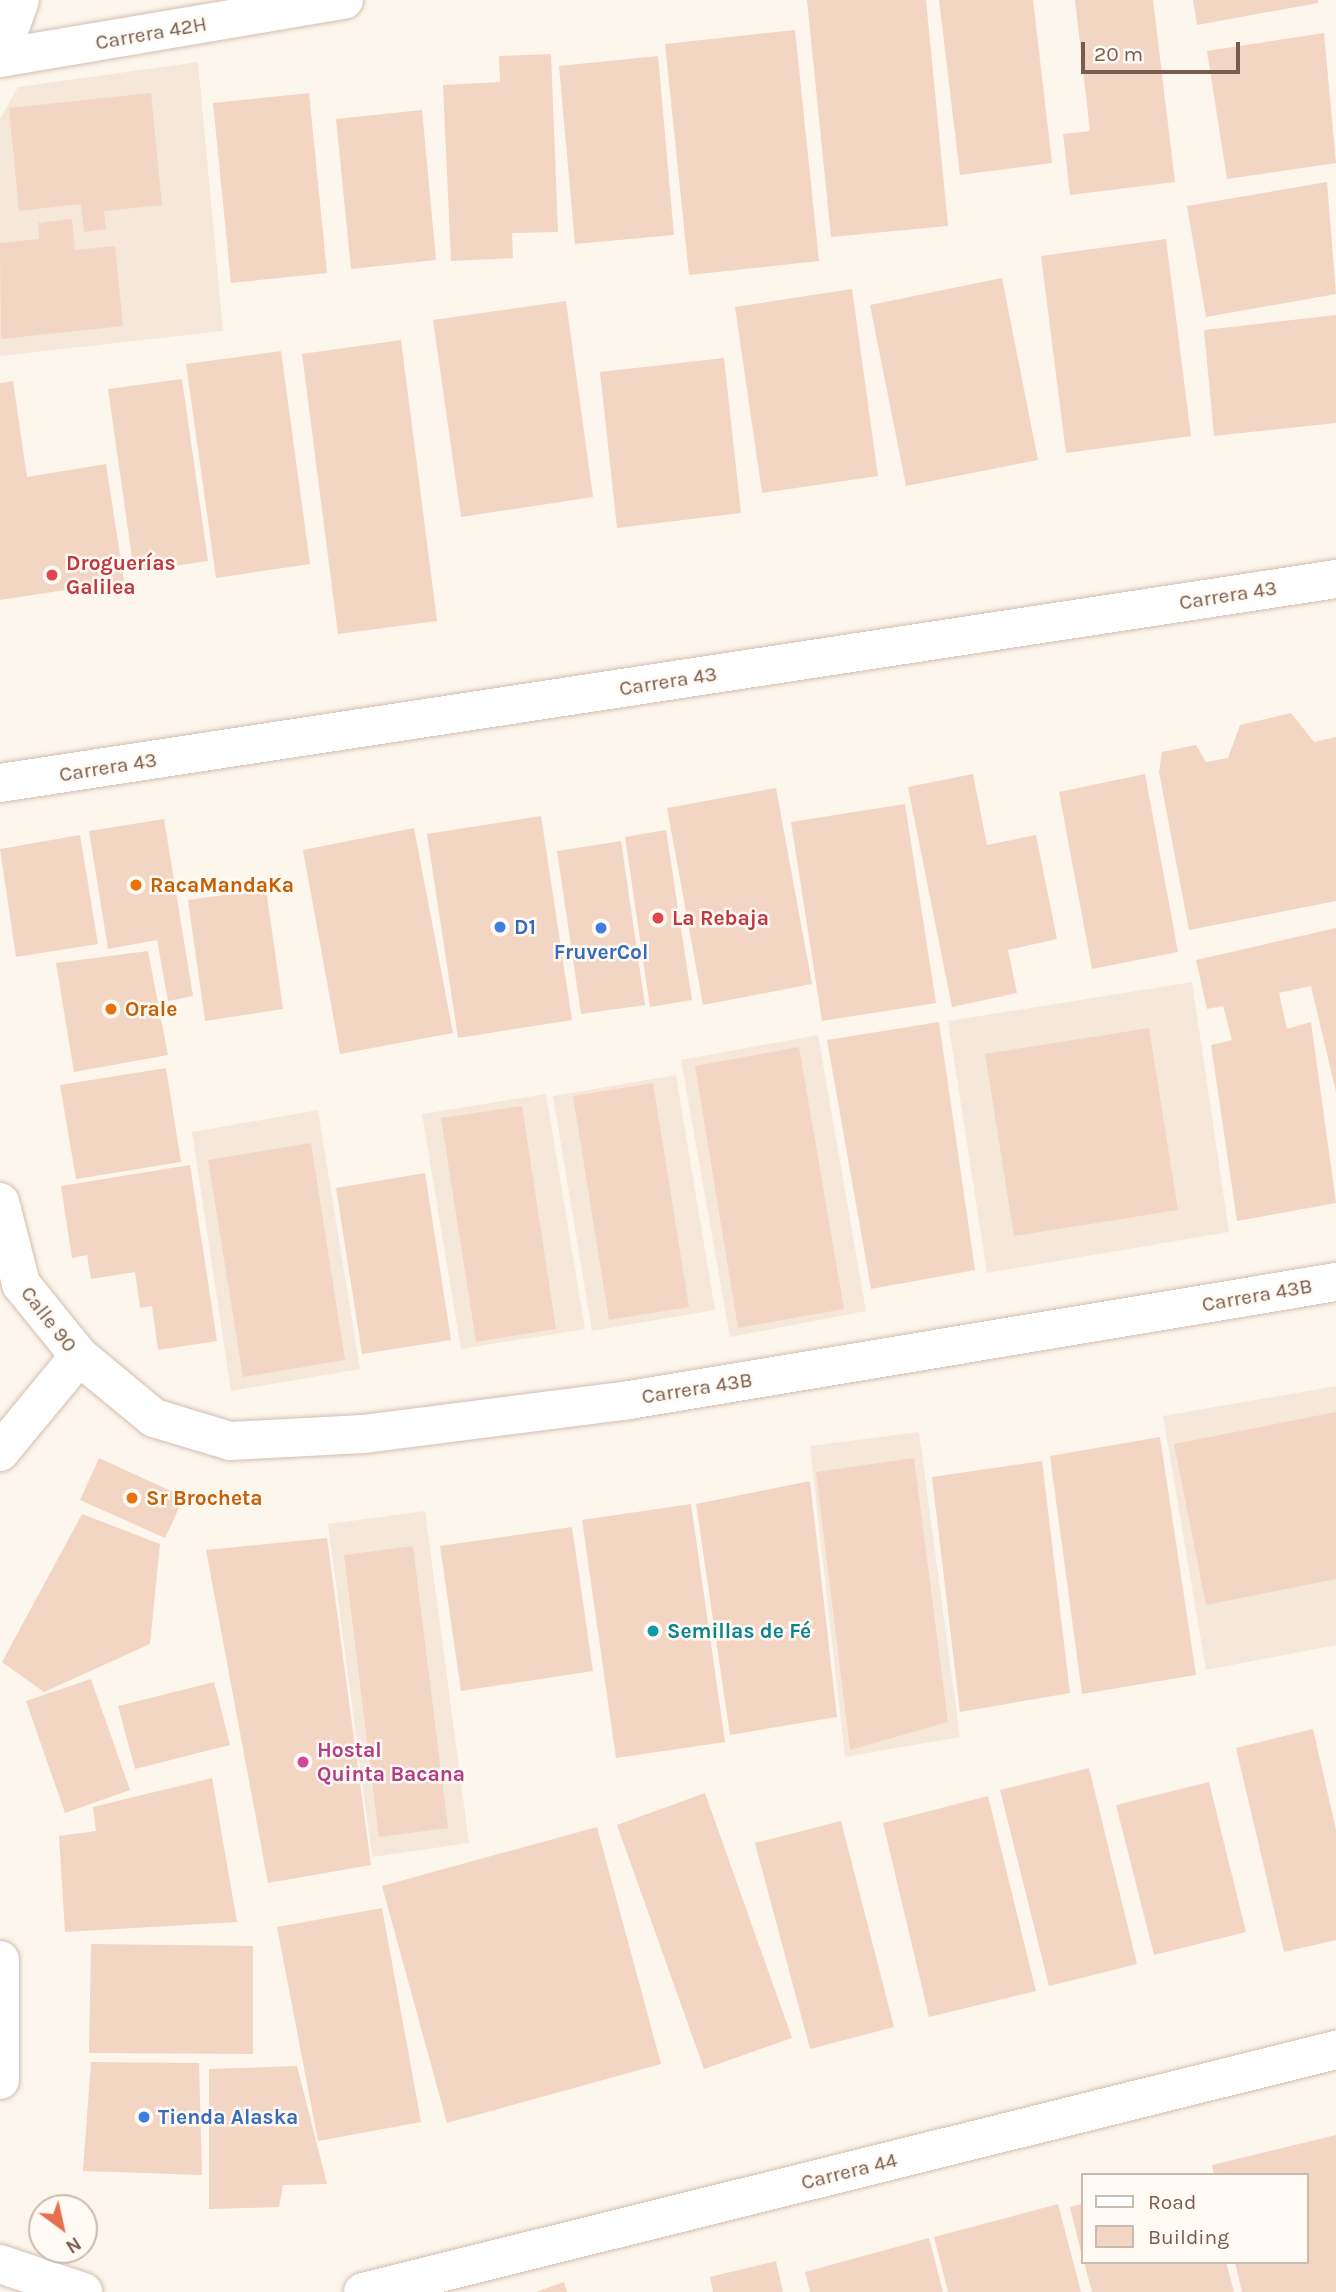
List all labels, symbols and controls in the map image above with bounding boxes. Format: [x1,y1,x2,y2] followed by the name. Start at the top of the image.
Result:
[93,11,209,55] street label: Carrera 42H
[1084,28,1243,72] scale bar
[1094,42,1143,66] text: 20 m
[66,550,176,600] place label: Droguerías Galilea
[44,567,60,583] marker: Droguerías Galilea
[1177,575,1279,615] street label: Carrera 43
[617,661,719,701] street label: Carrera 43
[57,747,159,787] street label: Carrera 43
[150,872,294,898] place label: RacaMandaKa
[128,877,144,893] marker: RacaMandaKa
[672,905,769,931] place label: La Rebaja
[650,910,666,926] marker: La Rebaja
[514,914,536,940] place label: D1
[492,919,508,935] marker: D1
[593,920,609,936] marker: FruverCol
[554,939,648,965] place label: FruverCol
[125,996,177,1022] place label: Orale
[103,1001,119,1017] marker: Orale
[1200,1273,1314,1317] street label: Carrera 43B
[15,1281,83,1357] street label: Calle 90
[640,1367,754,1409] street label: Carrera 43B
[146,1485,263,1511] place label: Sr Brocheta
[124,1490,140,1506] marker: Sr Brocheta
[667,1618,811,1644] place label: Semillas de Fé
[645,1623,661,1639] marker: Semillas de Fé
[317,1737,465,1787] place label: Hostal Quinta Bacana
[295,1754,311,1770] marker: Hostal Quinta Bacana
[158,2104,298,2130] place label: Tienda Alaska
[136,2109,152,2125] marker: Tienda Alaska
[798,2147,900,2195] street label: Carrera 44
[1080,2173,1308,2264] legend
[1148,2190,1196,2214] text: Road
[28,2194,98,2264] north arrow
[1148,2225,1229,2249] text: Building
[62,2232,85,2258] text: N

